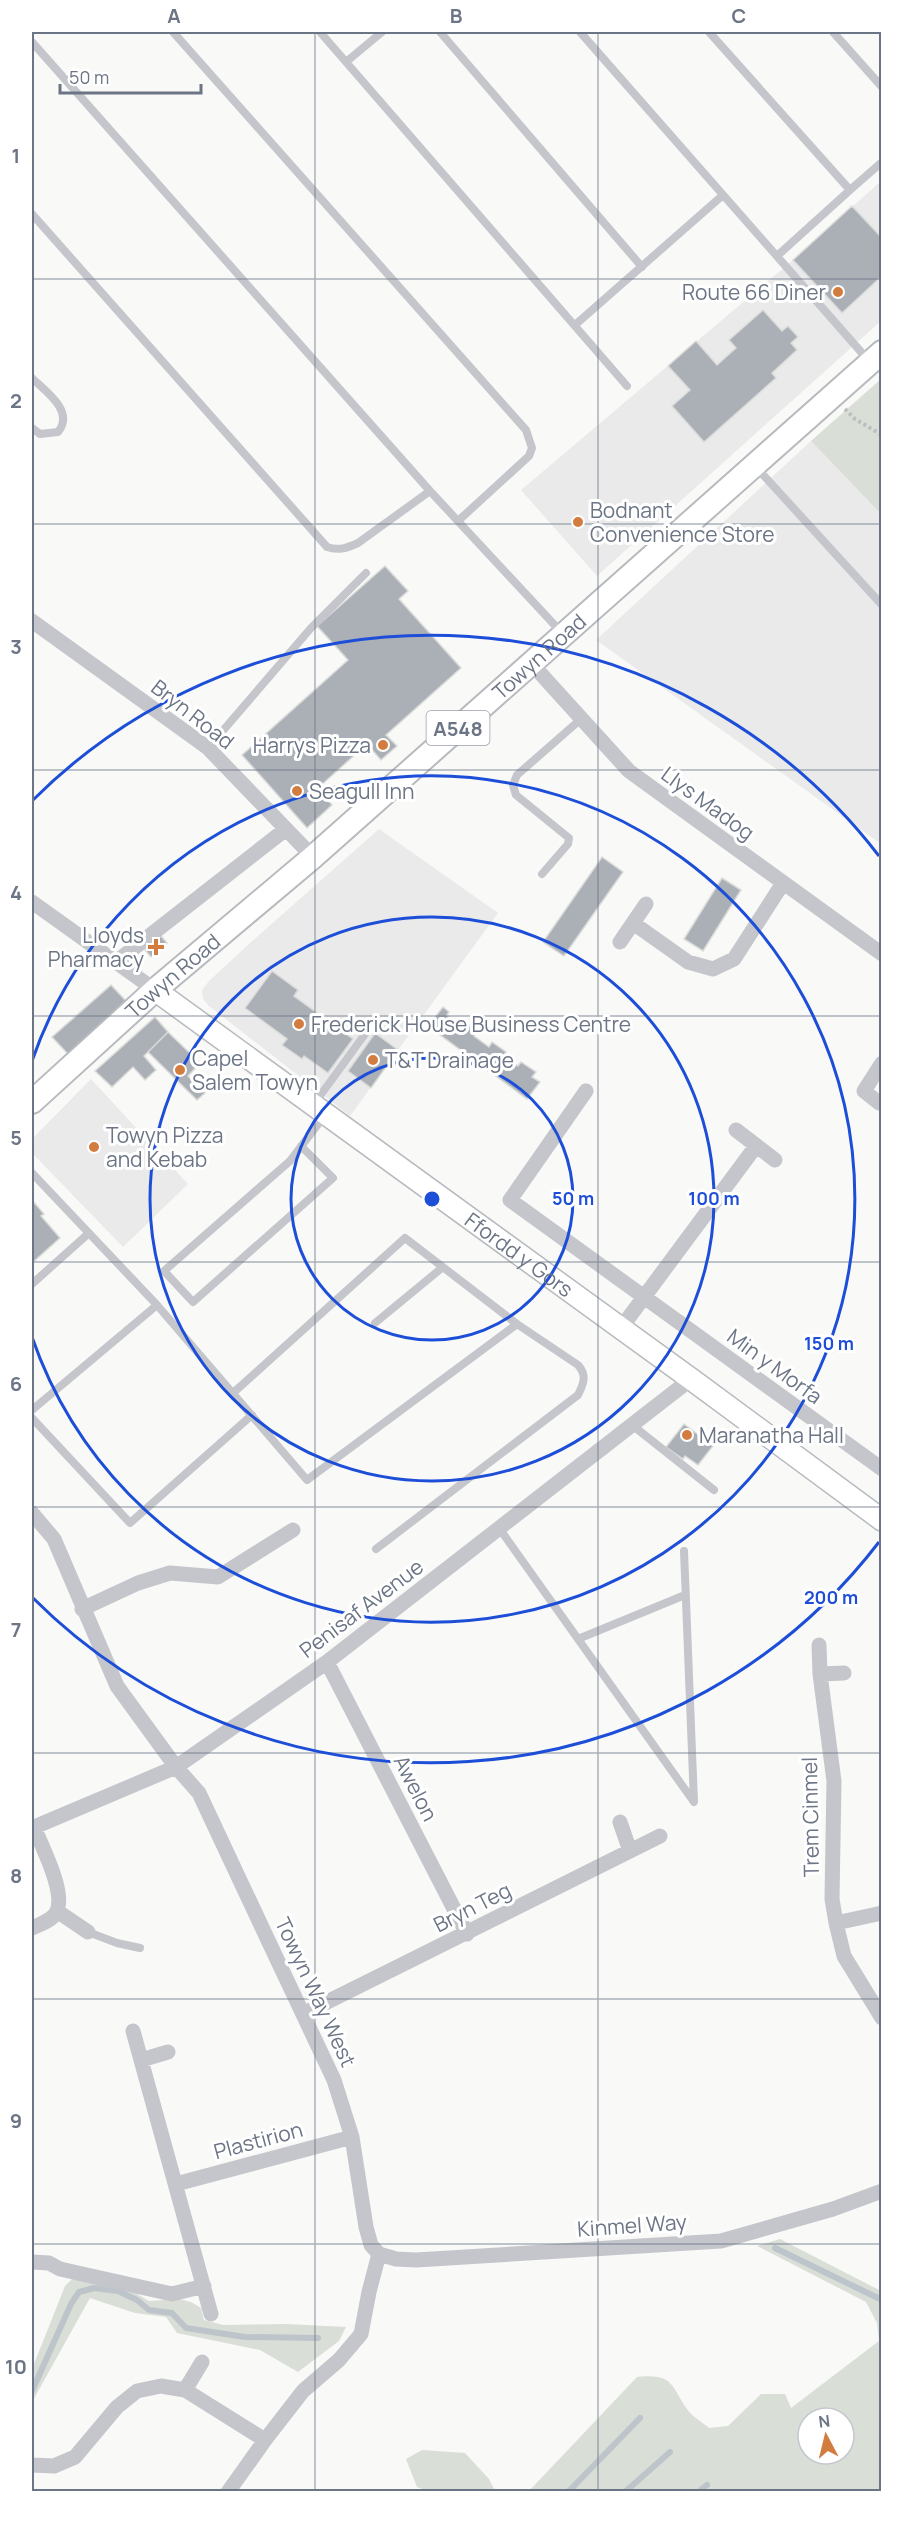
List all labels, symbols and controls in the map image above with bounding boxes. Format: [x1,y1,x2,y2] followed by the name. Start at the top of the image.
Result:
[167,2,181,29] text: A
[450,2,463,29] text: B
[732,2,746,29] text: C
[60,57,201,95] scale bar
[69,65,109,89] text: 50 m
[12,142,20,169] text: 1
[682,278,826,306] place label: Route 66 Diner
[831,285,845,299] marker: Route 66 Diner
[10,387,22,414] text: 2
[590,496,775,548] place label: Bodnant Convenience Store
[571,515,585,529] marker: Bodnant Convenience Store
[486,607,592,706] street label: Towyn Road
[10,633,22,660] text: 3
[146,673,240,755] street label: Bryn Road
[426,711,490,745] road number: A548
[253,731,371,759] place label: Harrys Pizza
[376,738,390,752] marker: Harrys Pizza
[656,760,760,846] street label: Llys Madog
[309,777,414,805] place label: Seagull Inn
[290,784,304,798] marker: Seagull Inn
[10,879,22,906] text: 4
[48,921,144,973] place label: Lloyds Pharmacy
[119,927,226,1024] street label: Towyn Road
[149,940,163,954] marker: Lloyds Pharmacy
[311,1010,631,1038] place label: Frederick House Business Centre
[292,1017,306,1031] marker: Frederick House Business Centre
[192,1044,318,1096] place label: Capel Salem Towyn
[385,1046,514,1074] place label: T&T Drainage
[366,1053,380,1067] marker: T&T Drainage
[173,1063,187,1077] marker: Capel Salem Towyn
[106,1121,223,1173] place label: Towyn Pizza and Kebab
[10,1124,22,1151] text: 5
[87,1140,101,1154] marker: Towyn Pizza and Kebab
[552,1186,594,1210] text: 50 m
[688,1186,740,1210] text: 100 m
[422,1189,442,1209] centre of rings
[459,1206,579,1303] street label: Ffordd y Gors
[722,1322,828,1410] street label: Min y Morfa
[804,1331,854,1355] text: 150 m
[10,1370,22,1397] text: 6
[699,1421,844,1449] place label: Maranatha Hall
[680,1428,694,1442] marker: Maranatha Hall
[293,1552,429,1664] street label: Penisaf Avenue
[804,1585,858,1609] text: 200 m
[11,1616,21,1643] text: 7
[388,1750,444,1826] street label: Awelon
[795,1757,825,1877] street label: Trem Cinmel
[10,1862,22,1889] text: 8
[428,1876,516,1938] street label: Bryn Teg
[269,1913,363,2071] street label: Towyn Way West
[10,2107,22,2134] text: 9
[210,2115,306,2165] street label: Plastirion
[576,2207,688,2243] street label: Kinmel Way
[5,2353,27,2380] text: 10
[796,2406,856,2466] north arrow
[817,2409,831,2433] text: N

